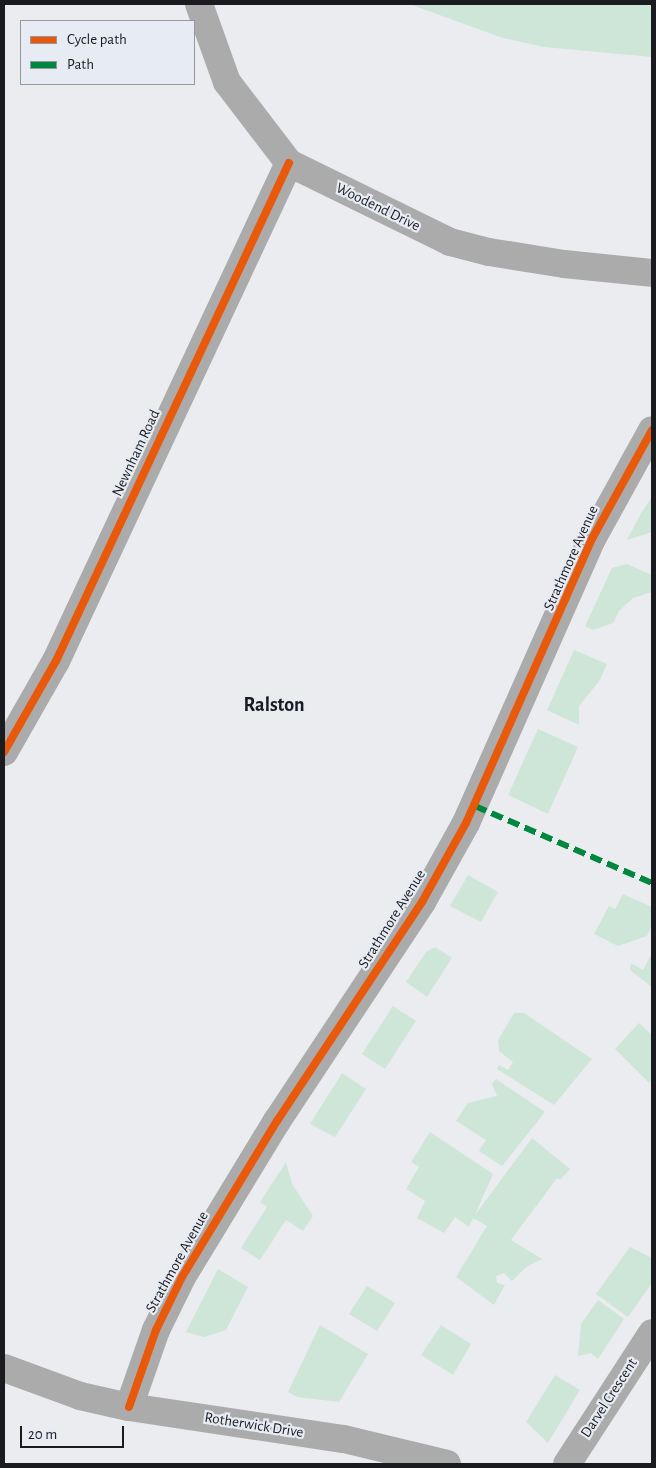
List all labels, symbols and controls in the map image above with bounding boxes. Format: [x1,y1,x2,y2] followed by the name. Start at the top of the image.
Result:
[20,20,195,85] legend
[67,32,127,47] text: Cycle path
[67,57,94,72] text: Path
[333,179,423,235] street label: Woodend Drive
[108,407,164,499] street label: Newnham Road
[540,503,602,613] street label: Strathmore Avenue
[243,693,305,717] district label: Ralston
[354,866,430,972] street label: Strathmore Avenue
[142,1208,212,1316] street label: Strathmore Avenue
[577,1355,641,1441] street label: Darvel Crescent
[203,1408,305,1442] street label: Rotherwick Drive
[22,1416,126,1448] scale bar
[28,1427,57,1442] text: 20 m

